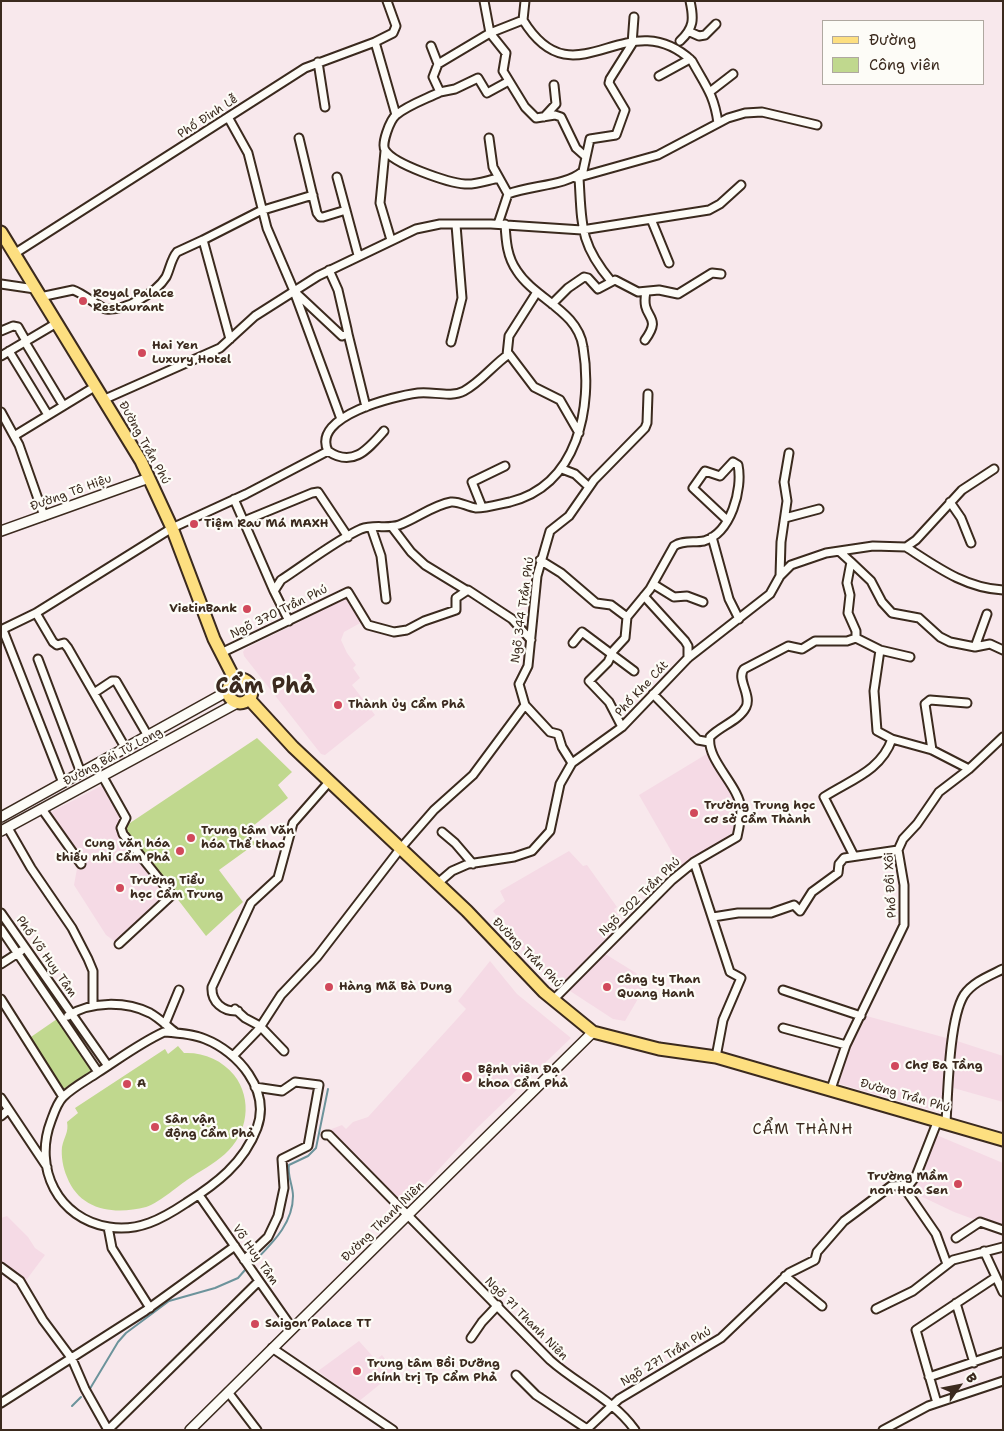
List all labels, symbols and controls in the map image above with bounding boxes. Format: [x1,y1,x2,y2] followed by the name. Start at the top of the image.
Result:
[822,20,984,85] legend
[869,30,916,50] text: Đường
[869,55,940,75] text: Công viên
[175,92,241,142] street label: Phố Đinh Lễ
[93,287,174,315] place label: Royal Palace Restaurant
[77,295,89,307] marker: Royal Palace Restaurant
[152,339,231,367] place label: Hai Yen Luxury Hotel
[136,347,148,359] marker: Hai Yen Luxury Hotel
[115,399,173,487] street label: Đường Trần Phú
[28,472,114,514] street label: Đường Tô Hiệu
[204,517,328,531] place label: Tiệm Rau Má MAXH
[188,518,200,530] marker: Tiệm Rau Má MAXH
[508,556,538,664] street label: Ngõ 344 Trần Phú
[228,582,330,642] street label: Ngõ 370 Trần Phú
[169,602,237,616] place label: VietinBank
[241,603,253,615] marker: VietinBank
[613,658,671,720] street label: Phố Khe Cát
[215,674,315,700] district label: Cẩm Phả
[348,698,465,712] place label: Thành ủy Cẩm Phả
[332,699,344,711] marker: Thành ủy Cẩm Phả
[61,725,165,789] street label: Đường Bái Tử Long
[704,799,815,827] place label: Trường Trung học cơ sở Cẩm Thành
[688,807,700,819] marker: Trường Trung học cơ sở Cẩm Thành
[201,824,294,852] place label: Trung tâm Văn hóa Thể thao
[185,832,197,844] marker: Trung tâm Văn hóa Thể thao
[56,837,170,865] place label: Cung văn hóa thiếu nhi Cẩm Phả
[174,845,186,857] marker: Cung văn hóa thiếu nhi Cẩm Phả
[882,852,900,918] street label: Phố Đồi Xôi
[596,855,684,939] street label: Ngõ 302 Trần Phú
[130,874,223,902] place label: Trường Tiểu học Cẩm Trung
[114,882,126,894] marker: Trường Tiểu học Cẩm Trung
[13,914,79,1000] street label: Phố Võ Huy Tâm
[489,915,565,991] street label: Đường Trần Phú
[617,973,700,1001] place label: Công ty Than Quang Hanh
[339,980,452,994] place label: Hàng Mã Bà Dung
[323,981,335,993] marker: Hàng Mã Bà Dung
[601,981,613,993] marker: Công ty Than Quang Hanh
[905,1059,983,1073] place label: Chợ Ba Tầng
[889,1060,901,1072] marker: Chợ Ba Tầng
[478,1063,568,1091] place label: Bệnh viện Đa khoa Cẩm Phả
[460,1070,474,1084] marker: Bệnh viện Đa khoa Cẩm Phả
[858,1076,952,1116] street label: Đường Trần Phú
[137,1077,146,1091] place label: A
[121,1078,133,1090] marker: A
[165,1113,255,1141] place label: Sân vận động Cẩm Phả
[149,1121,161,1133] marker: Sân vận động Cẩm Phả
[751,1121,855,1139] district label: CẨM THÀNH
[867,1170,948,1198] place label: Trường Mầm non Hoa Sen
[952,1178,964,1190] marker: Trường Mầm non Hoa Sen
[339,1179,427,1265] street label: Đường Thanh Niên
[229,1222,281,1288] street label: Võ Huy Tâm
[481,1274,571,1364] street label: Ngõ 71 Thanh Niên
[265,1317,371,1331] place label: Saigon Palace TT
[249,1318,261,1330] marker: Saigon Palace TT
[618,1324,714,1390] street label: Ngõ 271 Trần Phú
[367,1357,500,1385] place label: Trung tâm Bồi Dưỡng chính trị Tp Cẩm Phả
[934,1361,984,1411] north arrow
[351,1365,363,1377] marker: Trung tâm Bồi Dưỡng chính trị Tp Cẩm Phả
[962,1369,982,1386] text: B

